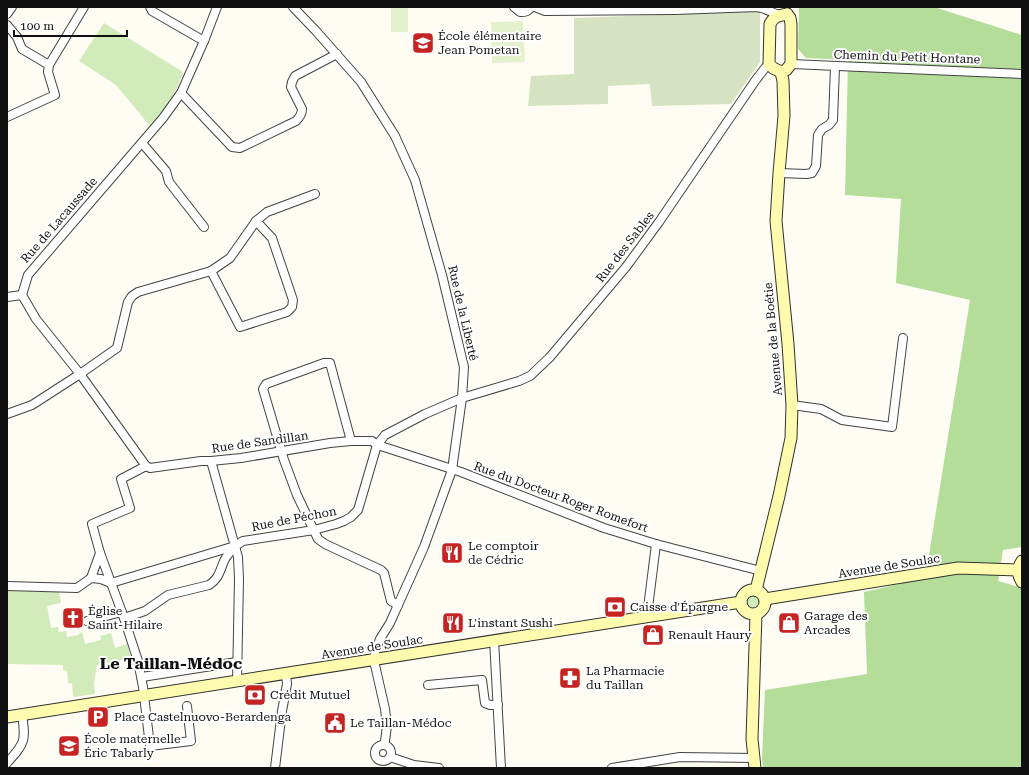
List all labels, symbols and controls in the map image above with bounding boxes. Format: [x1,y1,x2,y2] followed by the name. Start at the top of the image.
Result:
[14,12,127,38] scale bar
[20,19,54,33] text: 100 m
[438,29,542,57] place label: École élémentaire Jean Pometan
[410,30,436,56] school or university icon: École élémentaire Jean Pometan
[833,47,981,67] street label: Chemin du Petit Hontane
[18,174,100,266] street label: Rue de Lacaussade
[593,209,657,285] street label: Rue des Sables
[445,264,481,362] street label: Rue de la Liberté
[761,281,785,396] street label: Avenue de la Boétie
[211,428,309,456] street label: Rue de Sandillan
[472,459,651,535] street label: Rue du Docteur Roger Romefort
[250,504,338,534] street label: Rue de Péchon
[468,539,539,567] place label: Le comptoir de Cédric
[439,540,465,566] restaurant icon: Le comptoir de Cédric
[837,551,941,581] street label: Avenue de Soulac
[602,594,628,620] bank icon: Caisse d'Épargne
[630,600,729,614] place label: Caisse d'Épargne
[88,604,163,632] place label: Église Saint-Hilaire
[60,605,86,631] church icon: Église Saint-Hilaire
[804,609,868,637] place label: Garage des Arcades
[440,610,466,636] restaurant icon: L'instant Sushi
[776,610,802,636] shop icon: Garage des Arcades
[468,616,553,630] place label: L'instant Sushi
[640,622,666,648] shop icon: Renault Haury
[668,628,753,642] place label: Renault Haury
[320,632,424,662] street label: Avenue de Soulac
[100,654,242,673] district label: Le Taillan-Médoc
[586,664,665,692] place label: La Pharmacie du Taillan
[557,665,583,691] pharmacy icon: La Pharmacie du Taillan
[242,682,268,708] bank icon: Crédit Mutuel
[270,688,350,702] place label: Crédit Mutuel
[85,704,111,730] parking icon: Place Castelnuovo-Berardenga
[114,710,291,724] place label: Place Castelnuovo-Berardenga
[322,710,348,736] public building icon: Le Taillan-Médoc
[350,716,452,730] place label: Le Taillan-Médoc
[84,732,181,760] place label: École maternelle Éric Tabarly
[56,733,82,759] school or university icon: École maternelle Éric Tabarly

